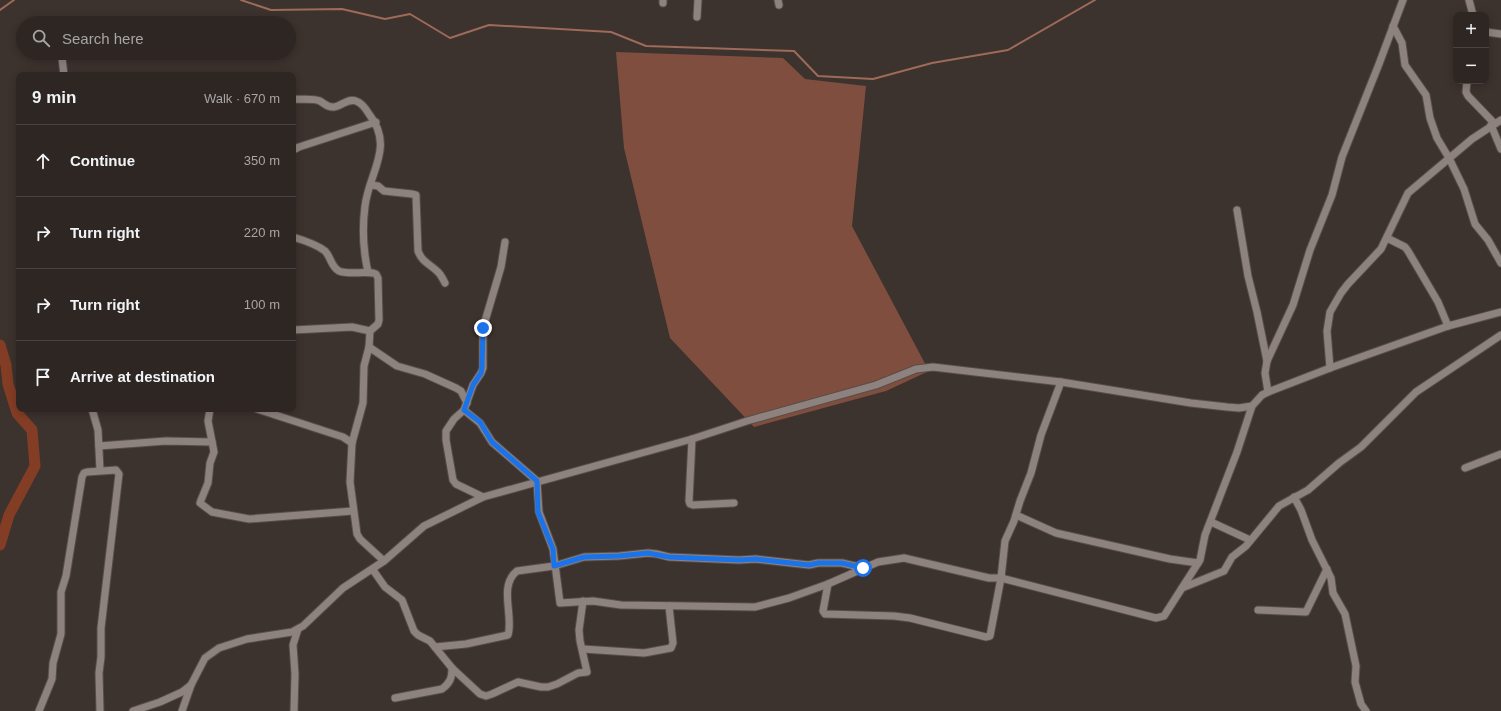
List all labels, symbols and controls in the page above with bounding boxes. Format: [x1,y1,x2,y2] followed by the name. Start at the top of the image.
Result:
[1453,12,1489,84] map controls
[1453,12,1489,48] button: +
[16,16,296,60] search box
[30,27,52,49] icon: search
[62,30,144,47] text: Search here
[1453,48,1489,84] button: −
[32,88,76,107] text: 9 min
[204,91,280,106] text: Walk · 670 m
[32,150,54,172] icon: ahead
[70,152,135,169] text: Continue
[244,153,280,168] text: 350 m
[32,222,54,244] icon: right
[70,224,140,241] text: Turn right
[244,225,280,240] text: 220 m
[32,294,54,316] icon: right
[70,296,140,313] text: Turn right
[244,297,280,312] text: 100 m
[474,319,492,337] route end
[32,366,54,388] icon: arrive
[70,368,215,385] text: Arrive at destination
[854,559,872,577] route start

